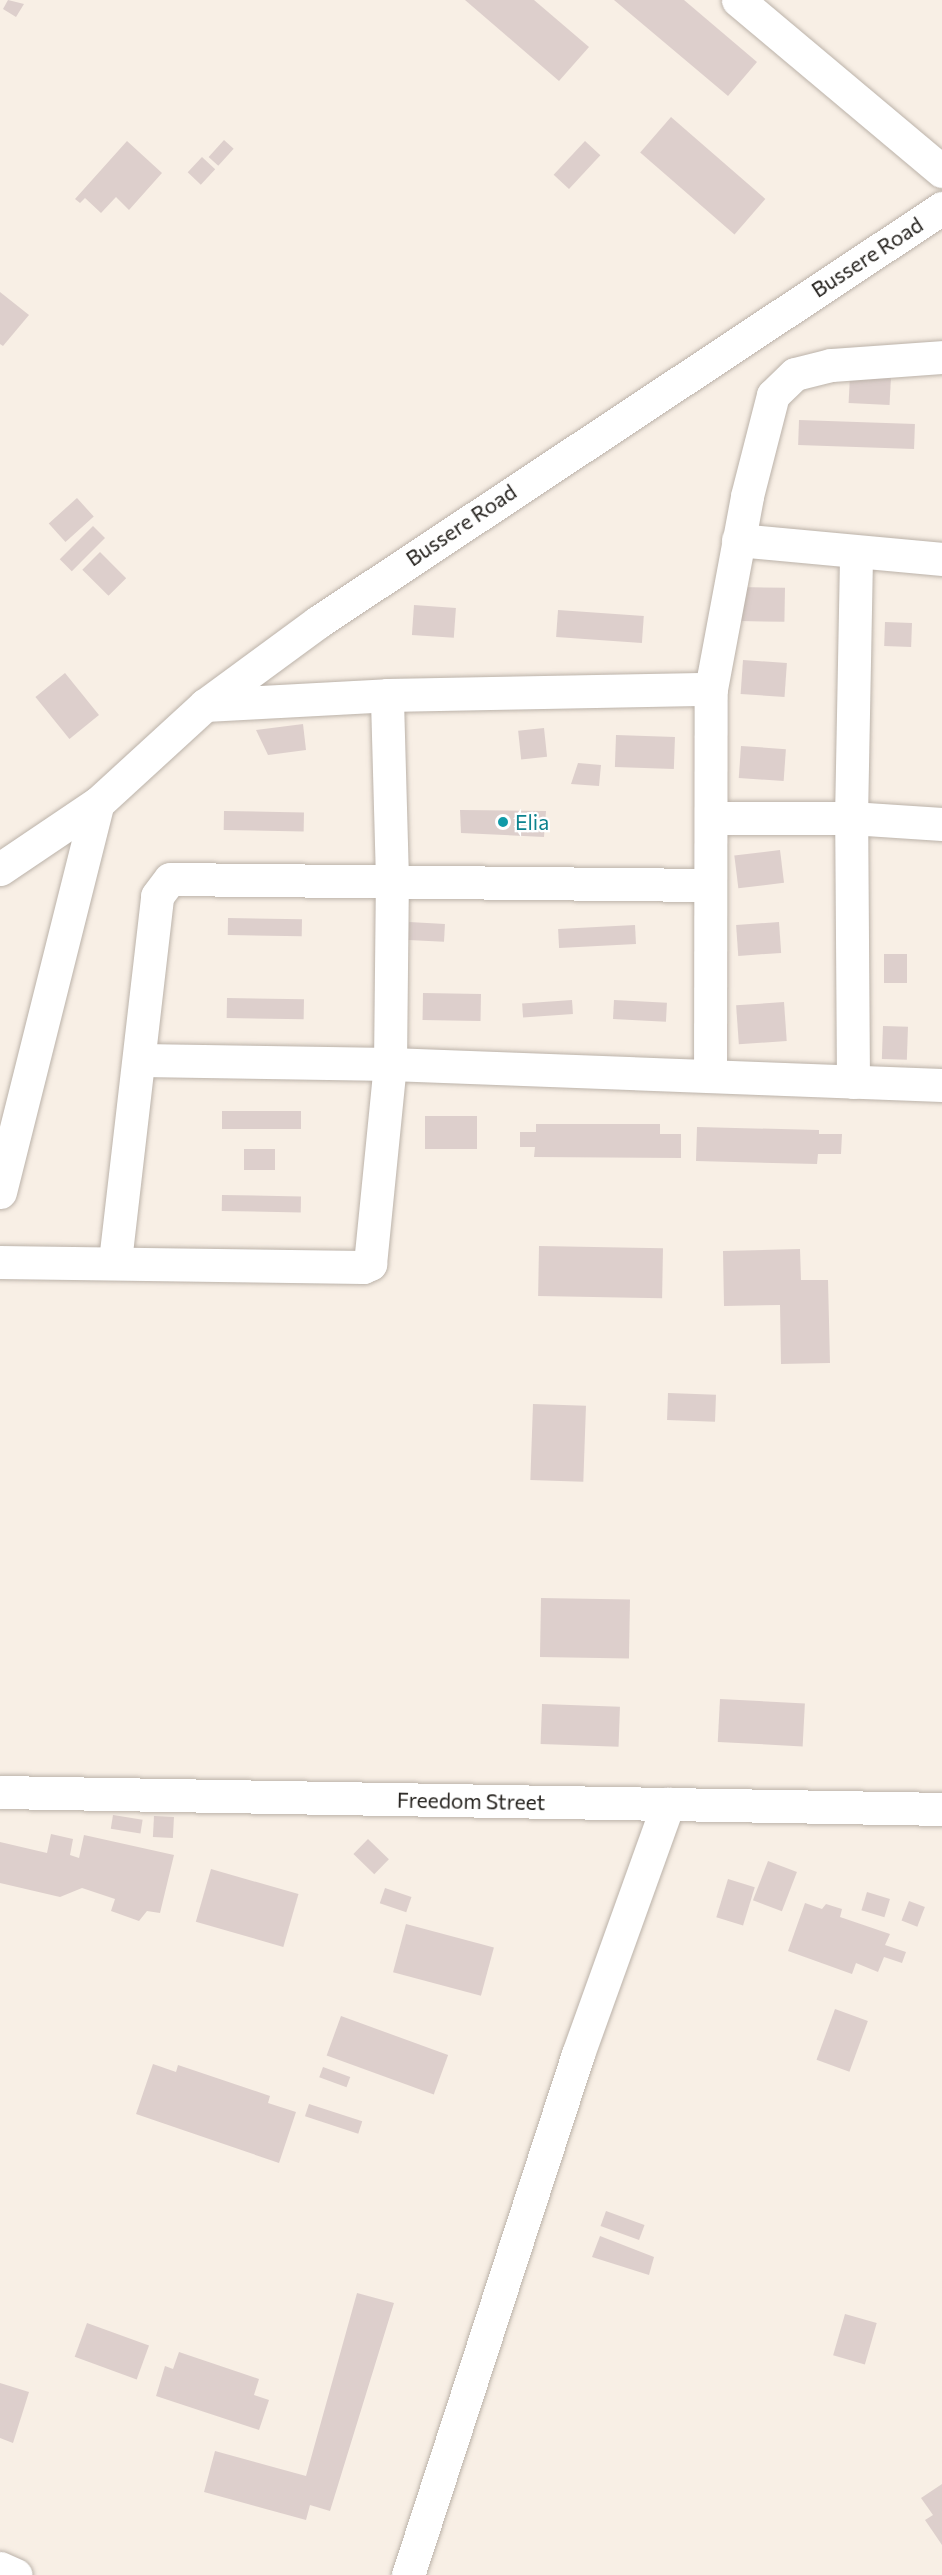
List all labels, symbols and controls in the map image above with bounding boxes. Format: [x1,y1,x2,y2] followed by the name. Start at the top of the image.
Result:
[807,212,927,302] street label: Bussere Road
[401,479,521,571] street label: Bussere Road
[515,809,549,835] place label: Elia
[496,815,510,829] marker: Elia
[397,1787,545,1815] street label: Freedom Street

